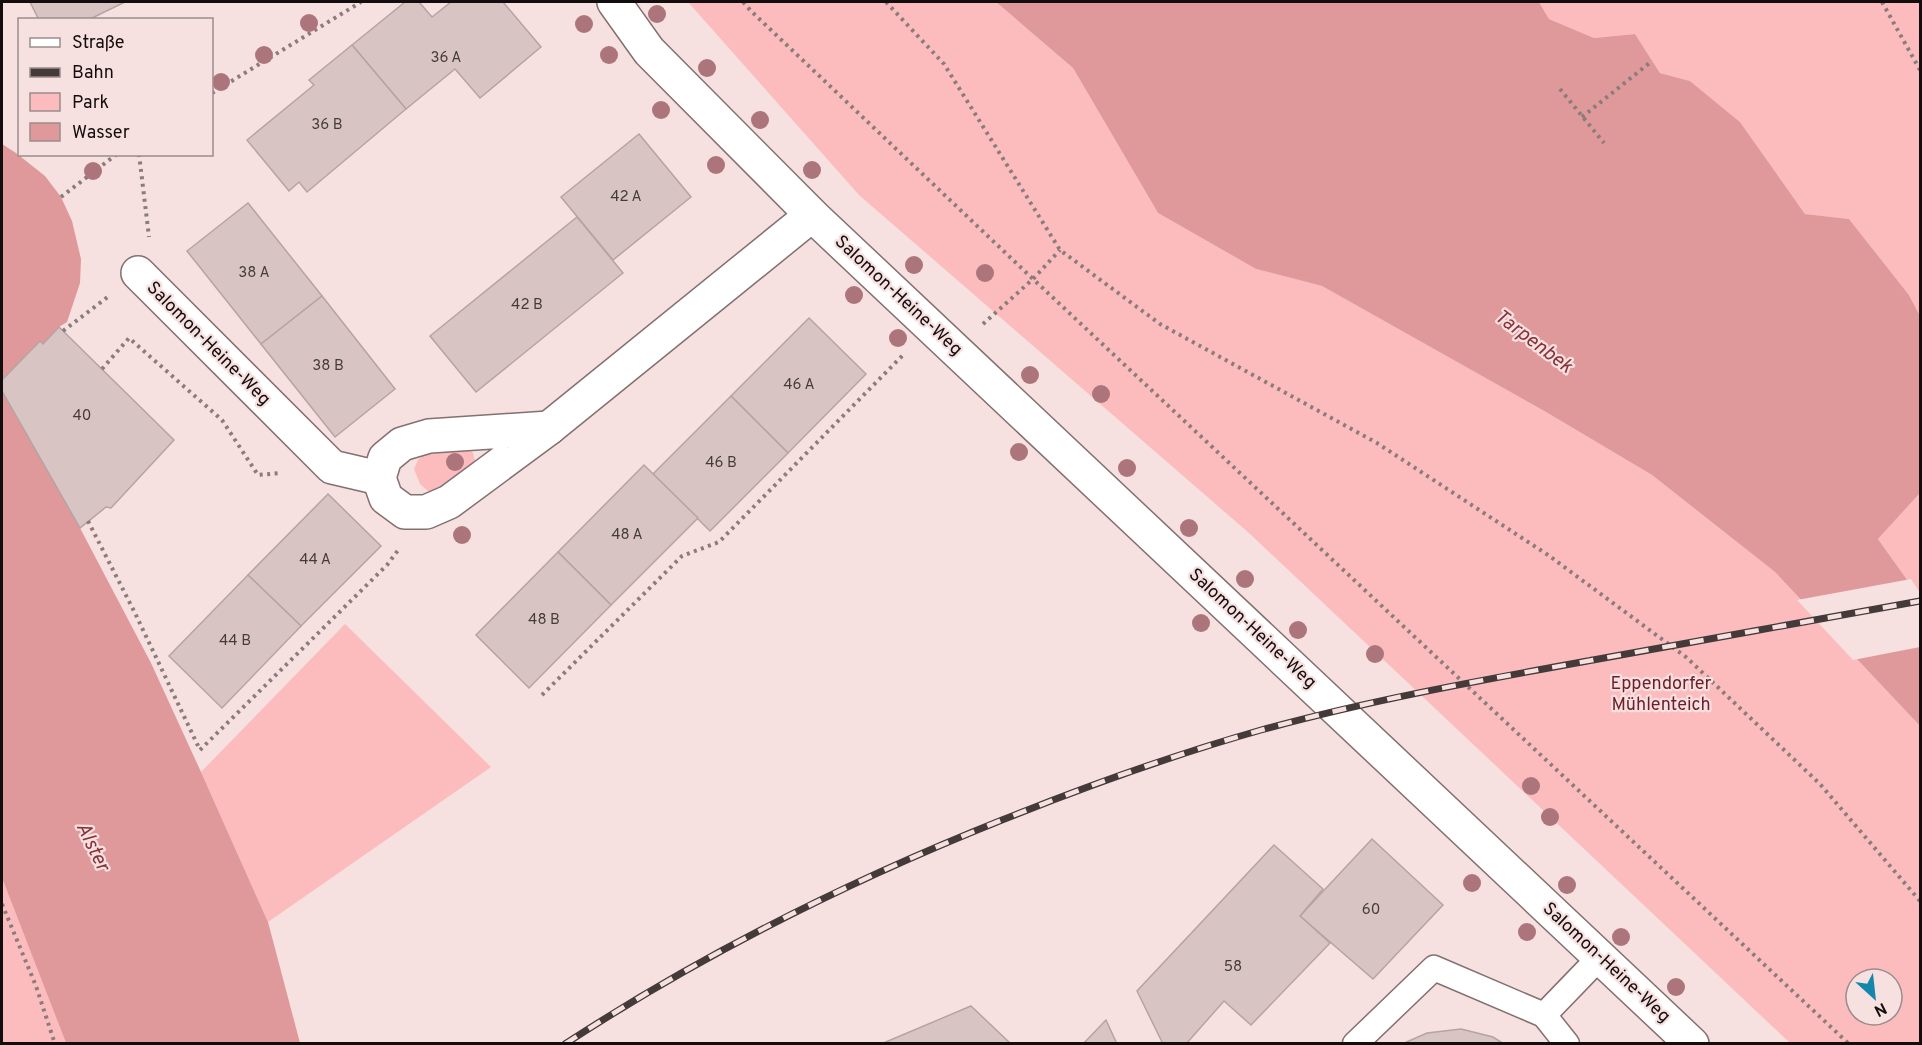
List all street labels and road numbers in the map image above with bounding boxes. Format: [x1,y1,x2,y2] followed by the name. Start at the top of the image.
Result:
[829,231,967,361] street label: Salomon-Heine-Weg
[141,277,275,411] street label: Salomon-Heine-Weg
[1183,564,1321,694] street label: Salomon-Heine-Weg
[1537,898,1675,1028] street label: Salomon-Heine-Weg

